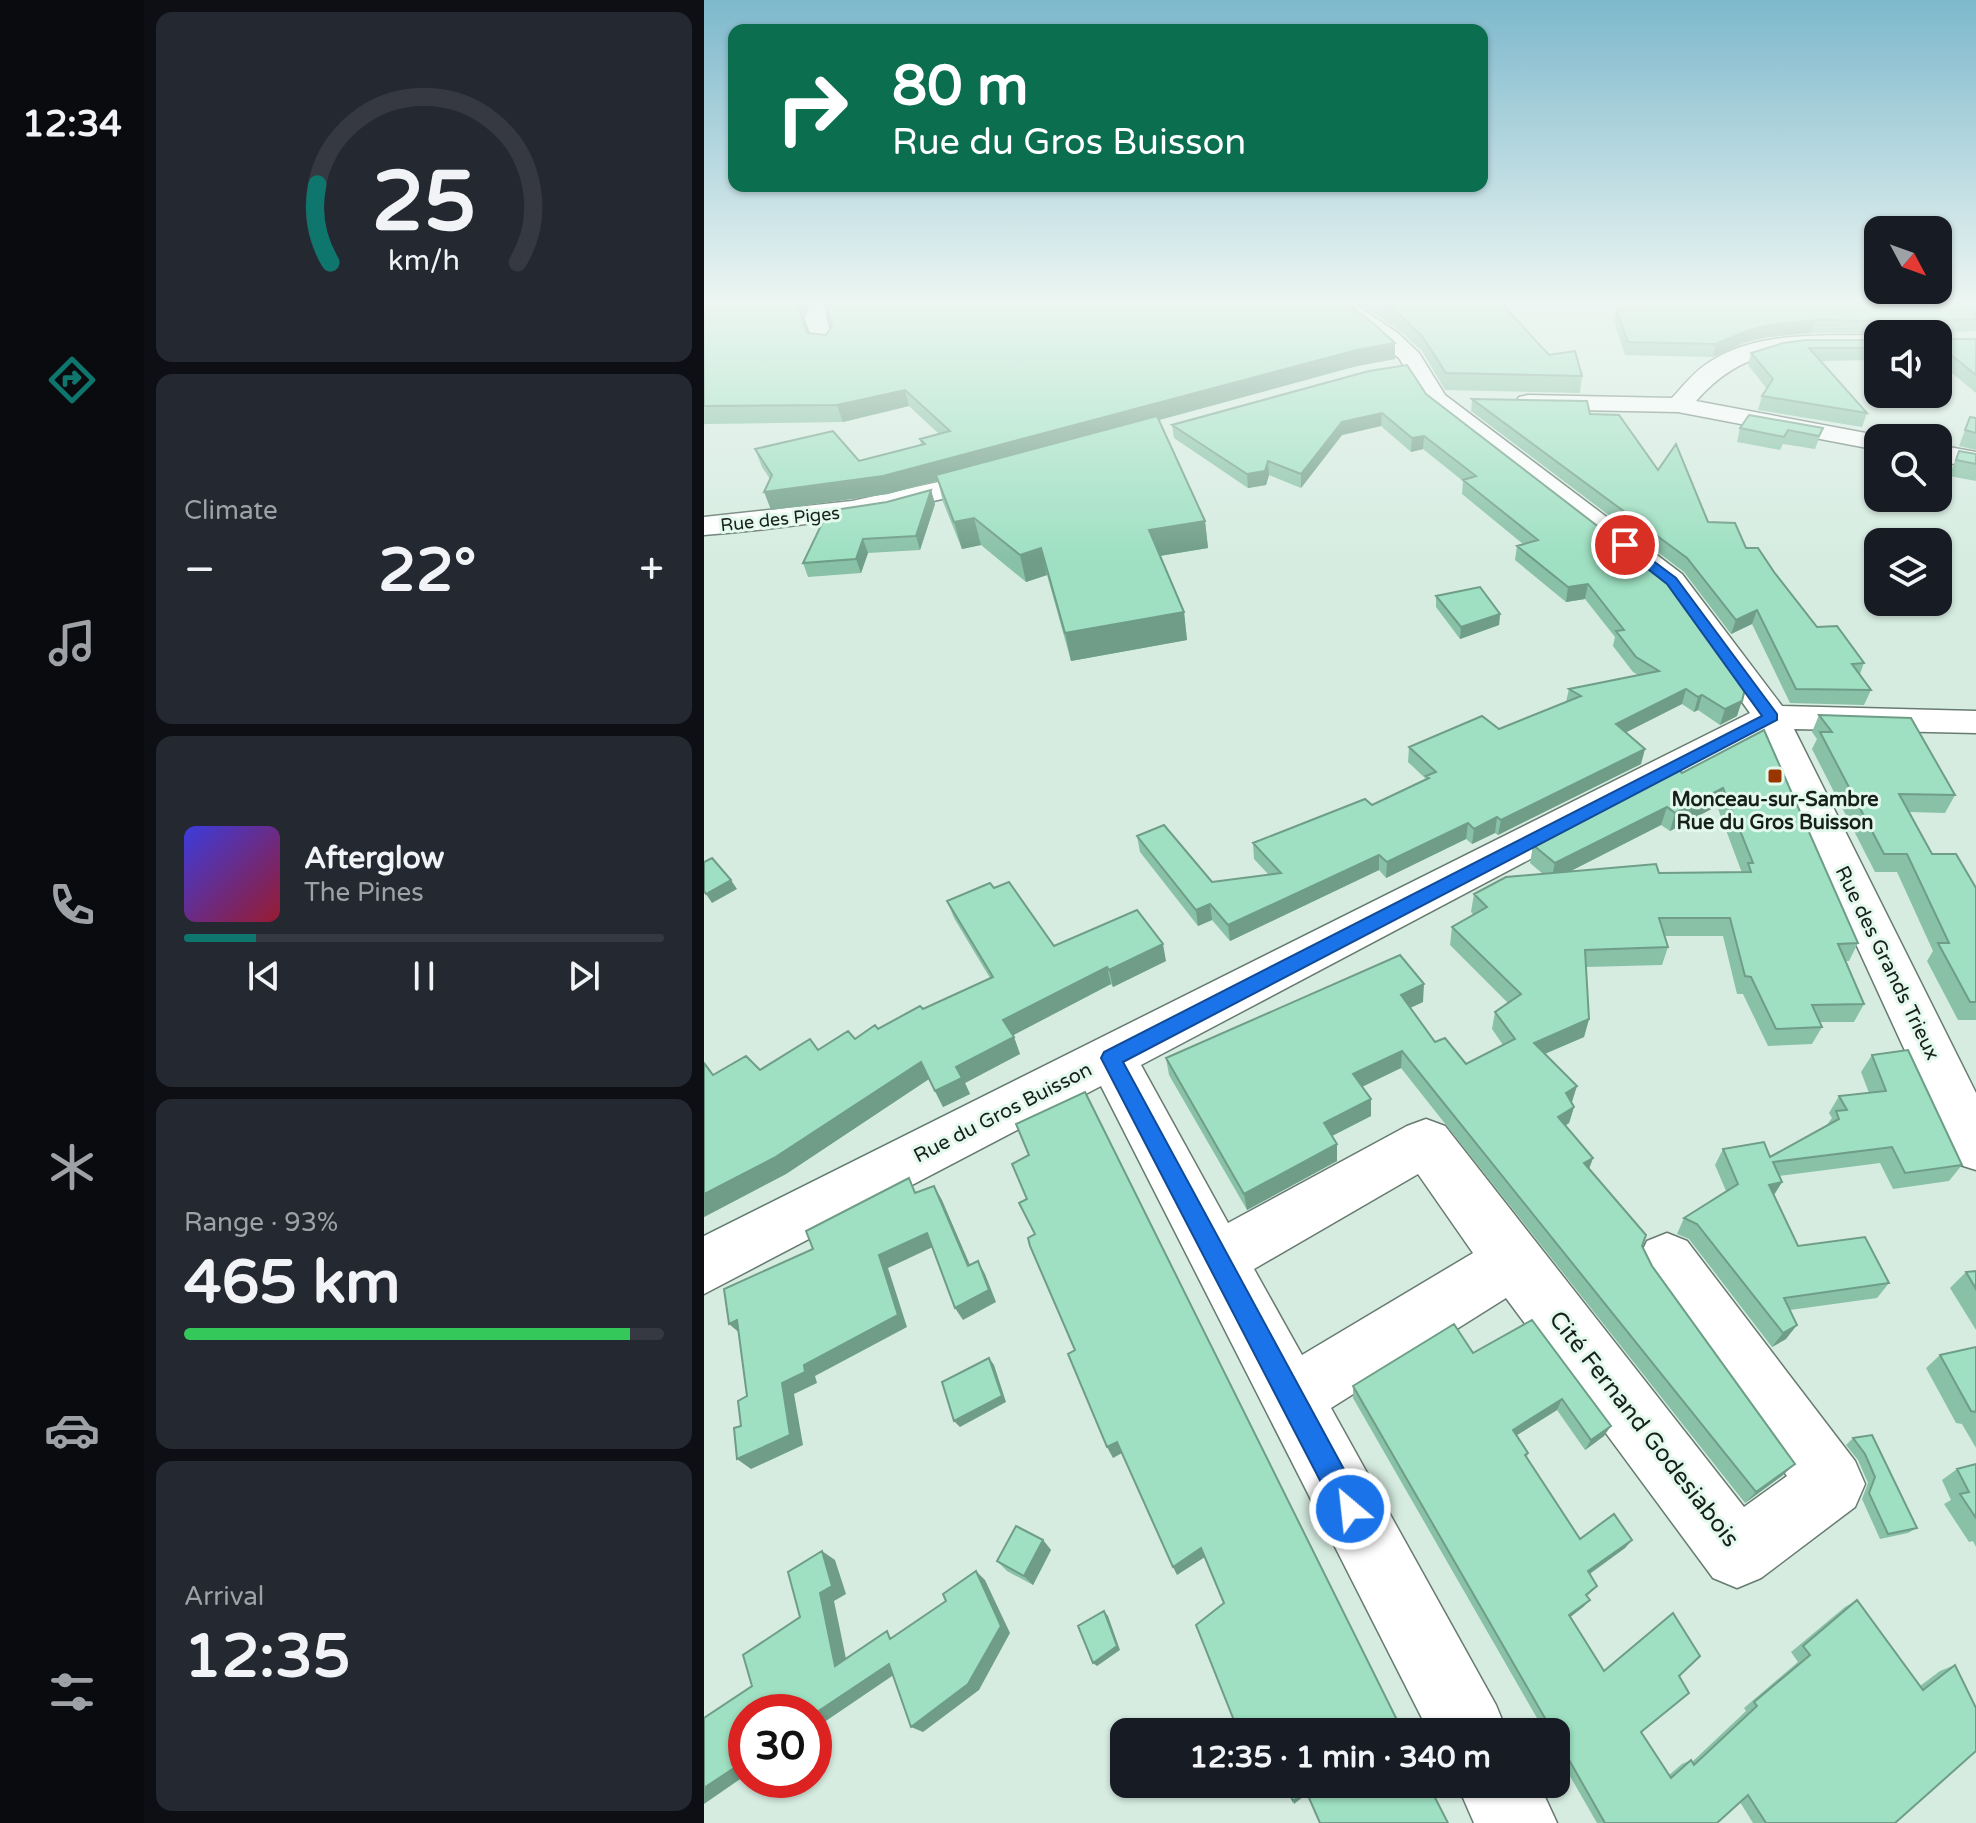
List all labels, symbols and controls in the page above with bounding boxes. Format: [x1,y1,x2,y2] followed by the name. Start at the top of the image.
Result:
[892,53,1028,120] text: 80 m
[760,56,864,160] icon: right
[22,103,122,146] text: 12:34
[892,121,1246,164] text: Rue du Gros Buisson
[372,153,476,253] text: 25
[1864,216,1952,304] north arrow
[1864,216,1952,616] map controls
[388,244,460,278] text: km/h
[1864,320,1952,408] button: sound
[44,352,100,408] icon: directions
[1864,424,1952,512] button: search
[184,495,278,526] text: Climate
[719,502,841,536] street label: Rue des Piges
[1591,511,1659,579] pin
[1603,523,1647,567] icon: arrive
[1864,528,1952,616] button: layers
[378,535,476,607] text: 22°
[184,544,215,597] text: −
[639,544,664,597] text: +
[44,615,100,671] icon: music
[1766,767,1784,785] marker: Monceau-sur-Sambre Rue du Gros Buisson
[1671,788,1879,835] place label: Monceau-sur-Sambre Rue du Gros Buisson
[304,840,444,877] text: Afterglow
[1830,862,1944,1064] street label: Rue des Grands Trieux
[44,877,100,933] icon: phone
[304,877,424,908] text: The Pines
[242,954,286,998] icon: previous
[402,954,446,998] icon: pause
[562,954,606,998] icon: next
[910,1058,1096,1168] street label: Rue du Gros Buisson
[44,1139,100,1195] icon: climate
[184,1207,338,1238] text: Range · 93%
[184,1247,400,1319] text: 465 km
[1543,1305,1745,1553] street label: Cité Fernand Godesiabois
[44,1402,100,1458] icon: car
[1308,1467,1392,1551] position arrow
[184,1581,264,1612] text: Arrival
[184,1621,350,1693] text: 12:35
[44,1664,100,1720] icon: filters
[728,1694,832,1798] speed limit sign: 30
[1189,1739,1491,1776] text: 12:35 · 1 min · 340 m

